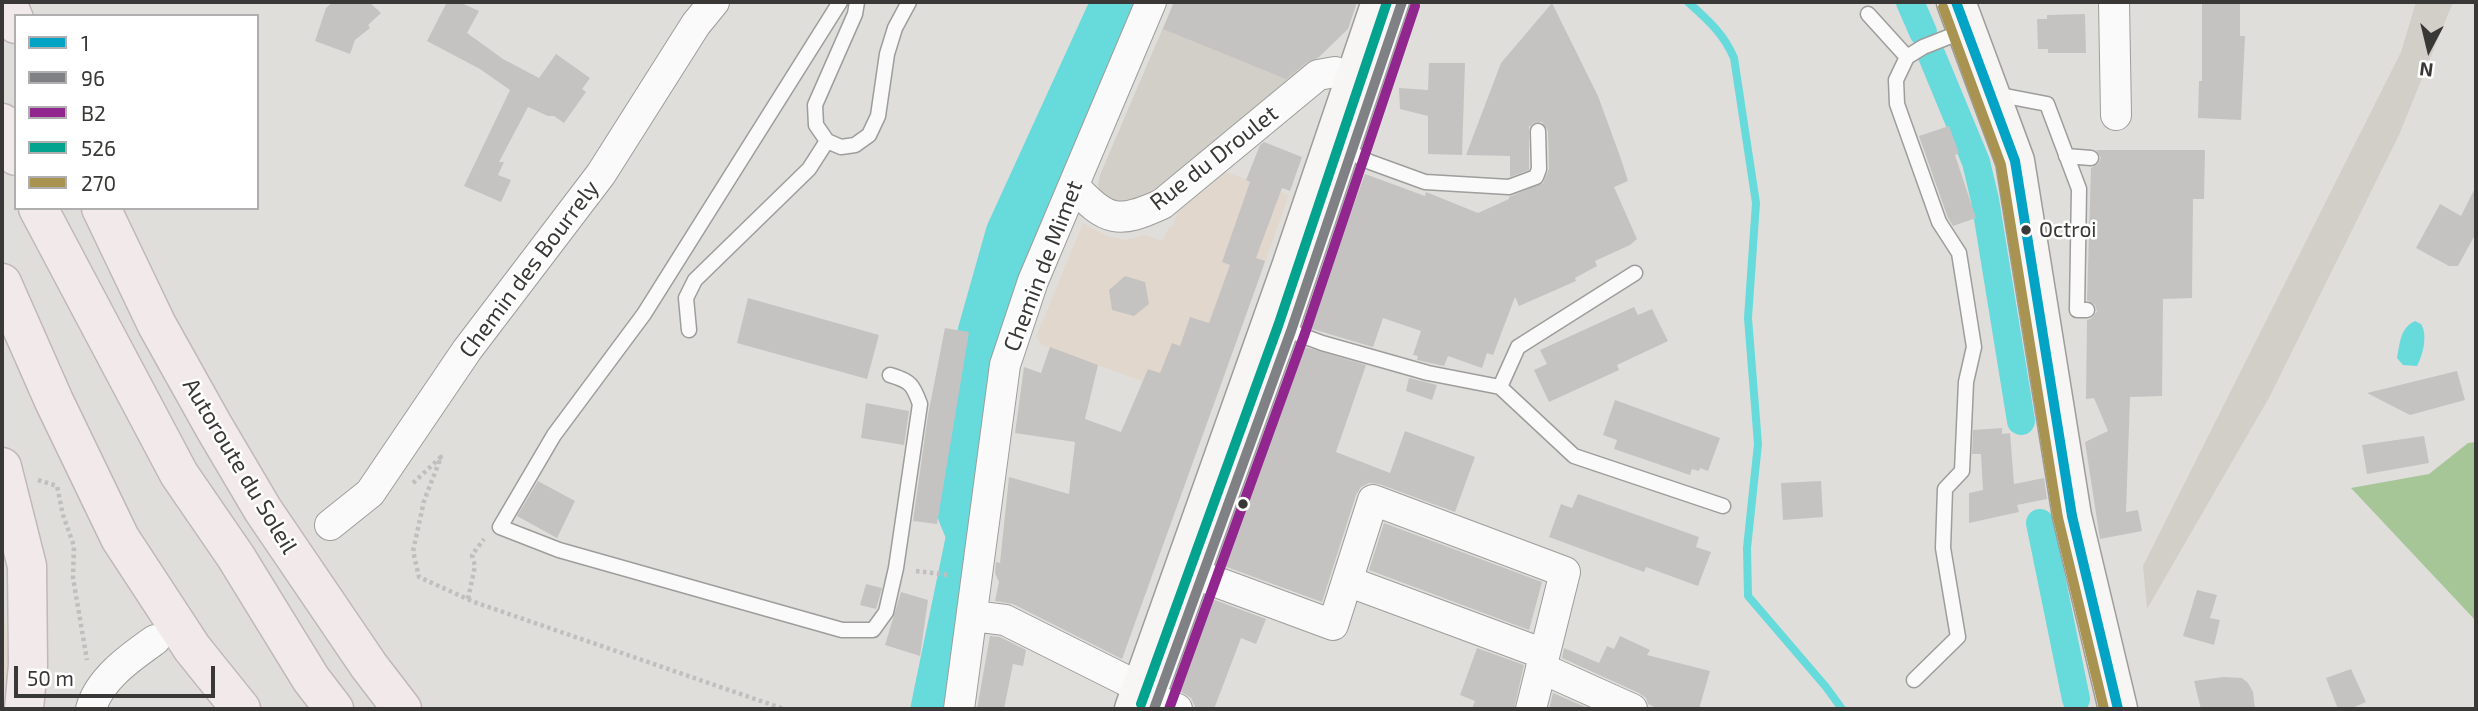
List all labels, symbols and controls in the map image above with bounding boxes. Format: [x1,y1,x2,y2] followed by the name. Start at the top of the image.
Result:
[14,14,259,210] legend
[2394,14,2464,84] north arrow
[81,30,89,55] text: 1
[2418,58,2435,83] text: N
[81,65,105,90] text: 96
[81,100,106,125] text: B2
[1145,100,1283,216] street label: Rue du Droulet
[81,135,116,160] text: 526
[81,170,116,195] text: 270
[453,175,605,363] street label: Chemin des Bourrely
[998,177,1088,355] street label: Chemin de Mimet
[2039,217,2097,243] place label: Octroi
[2019,223,2033,237] marker: Octroi
[177,373,303,559] street label: Autoroute du Soleil
[1236,497,1250,511] unlabelled marker
[18,652,219,696] scale bar
[27,665,74,690] text: 50 m

